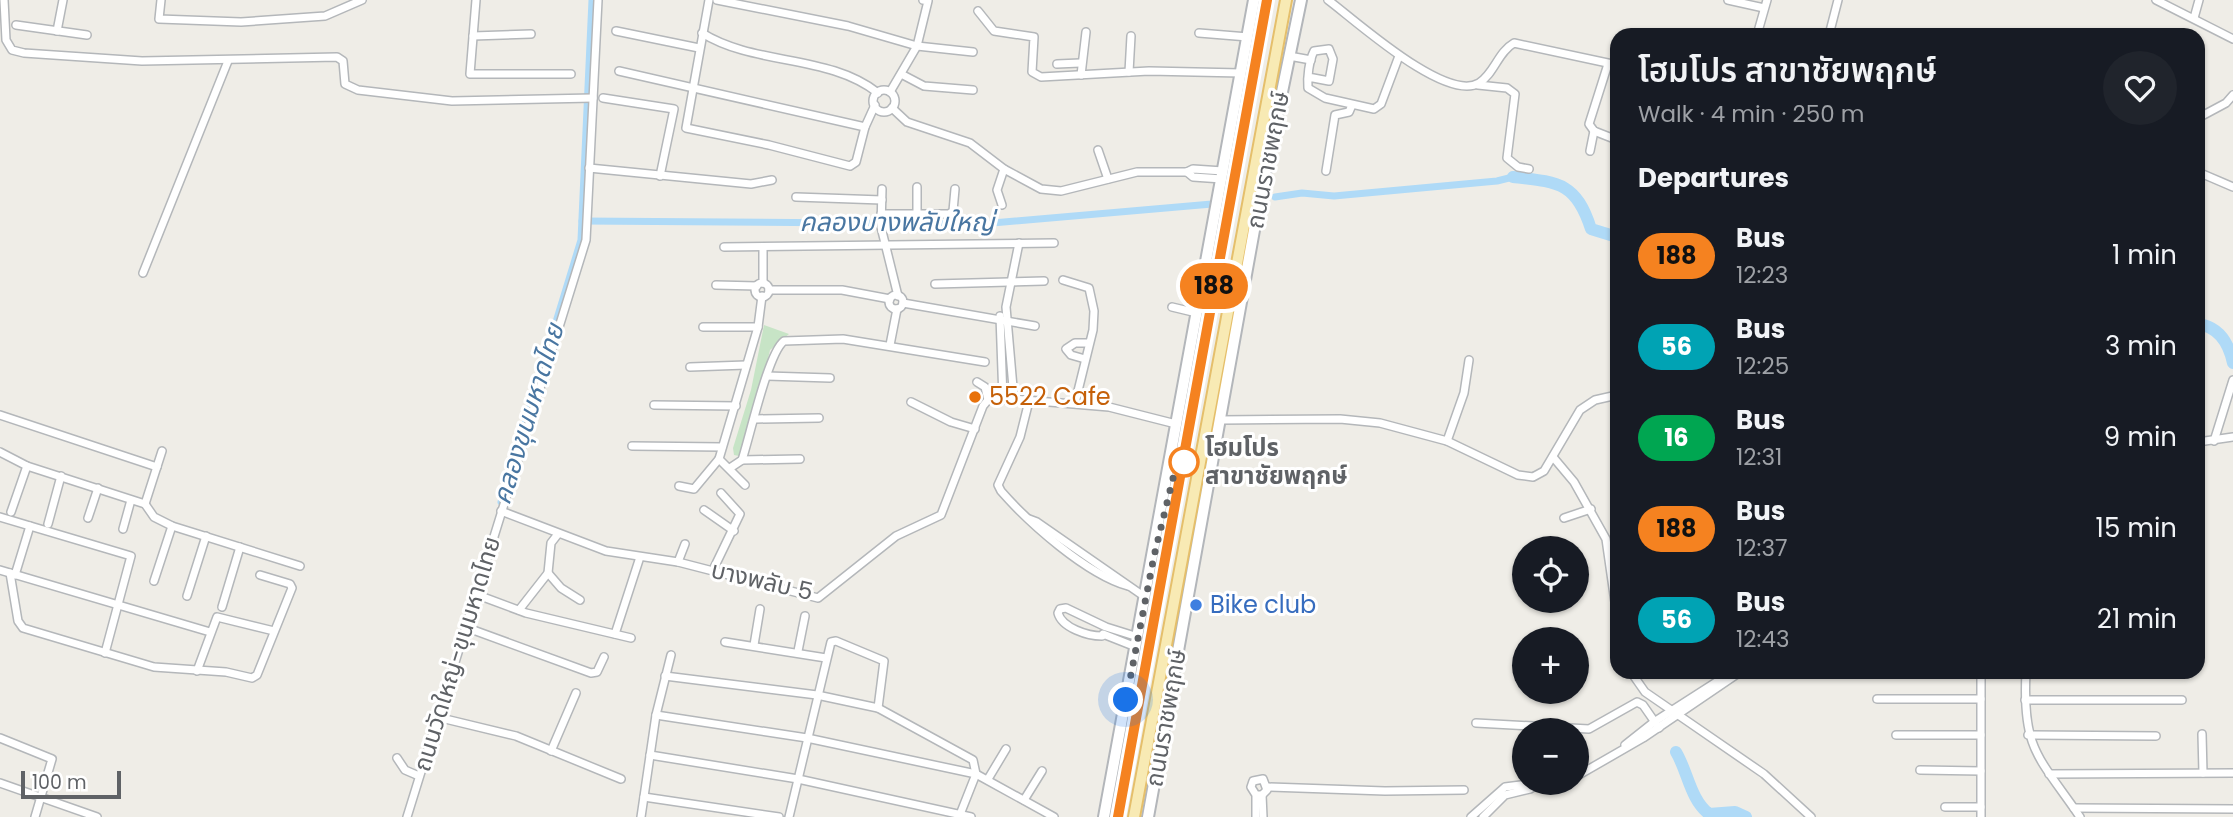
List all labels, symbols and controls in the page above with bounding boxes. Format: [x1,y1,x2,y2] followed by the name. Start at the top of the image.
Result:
[1638,47,1937,94] text: โฮมโปร สาขาชัยพฤกษ์
[2103,51,2177,125] button: heart
[1238,88,1297,231] street label: ถนนราชพฤกษ์
[1638,98,1864,130] text: Walk · 4 min · 250 m
[1638,160,1789,196] text: Departures
[800,204,998,240] water label: คลองบางพลับใหญ่
[1736,220,1785,256] text: Bus
[2112,237,2177,273] text: 1 min
[1656,239,1697,272] text: 188
[1736,259,1788,291] text: 12:23
[1174,263,1254,309] line badge: 188
[1194,269,1234,302] text: 188
[1736,311,1785,347] text: Bus
[483,318,573,509] water label: คลองขุนมหาดไทย
[2105,328,2177,364] text: 3 min
[1661,330,1692,363] text: 56
[1736,350,1789,382] text: 12:25
[989,380,1111,413] place label: 5522 Cafe
[967,389,983,405] marker: 5522 Cafe
[1736,402,1785,438] text: Bus
[2104,419,2177,455] text: 9 min
[1664,421,1689,454] text: 16
[1205,431,1347,492] place label: โฮมโปร สาขาชัยพฤกษ์
[1736,441,1782,473] text: 12:31
[1169,447,1199,477] marker: โฮมโปร สาขาชัยพฤกษ์
[1736,493,1785,529] text: Bus
[2096,510,2177,546] text: 15 min
[1656,512,1697,545] text: 188
[405,532,508,775] street label: ถนนวัดใหญ่-ขุนมหาดไทย
[1736,532,1788,564] text: 12:37
[1512,536,1589,795] map controls
[1512,536,1589,613] button: locate
[708,553,816,608] street label: บางพลับ 5
[1736,584,1785,620] text: Bus
[1210,588,1316,621] place label: Bike club
[1188,597,1204,613] marker: Bike club
[2097,601,2177,637] text: 21 min
[1661,603,1692,636] text: 56
[1736,623,1790,655] text: 12:43
[1512,627,1589,704] button: +
[1137,646,1194,789] street label: ถนนราชพฤกษ์
[1108,682,1143,717] your location
[1512,718,1589,795] button: −
[21,768,121,800] scale bar
[32,769,87,796] text: 100 m

